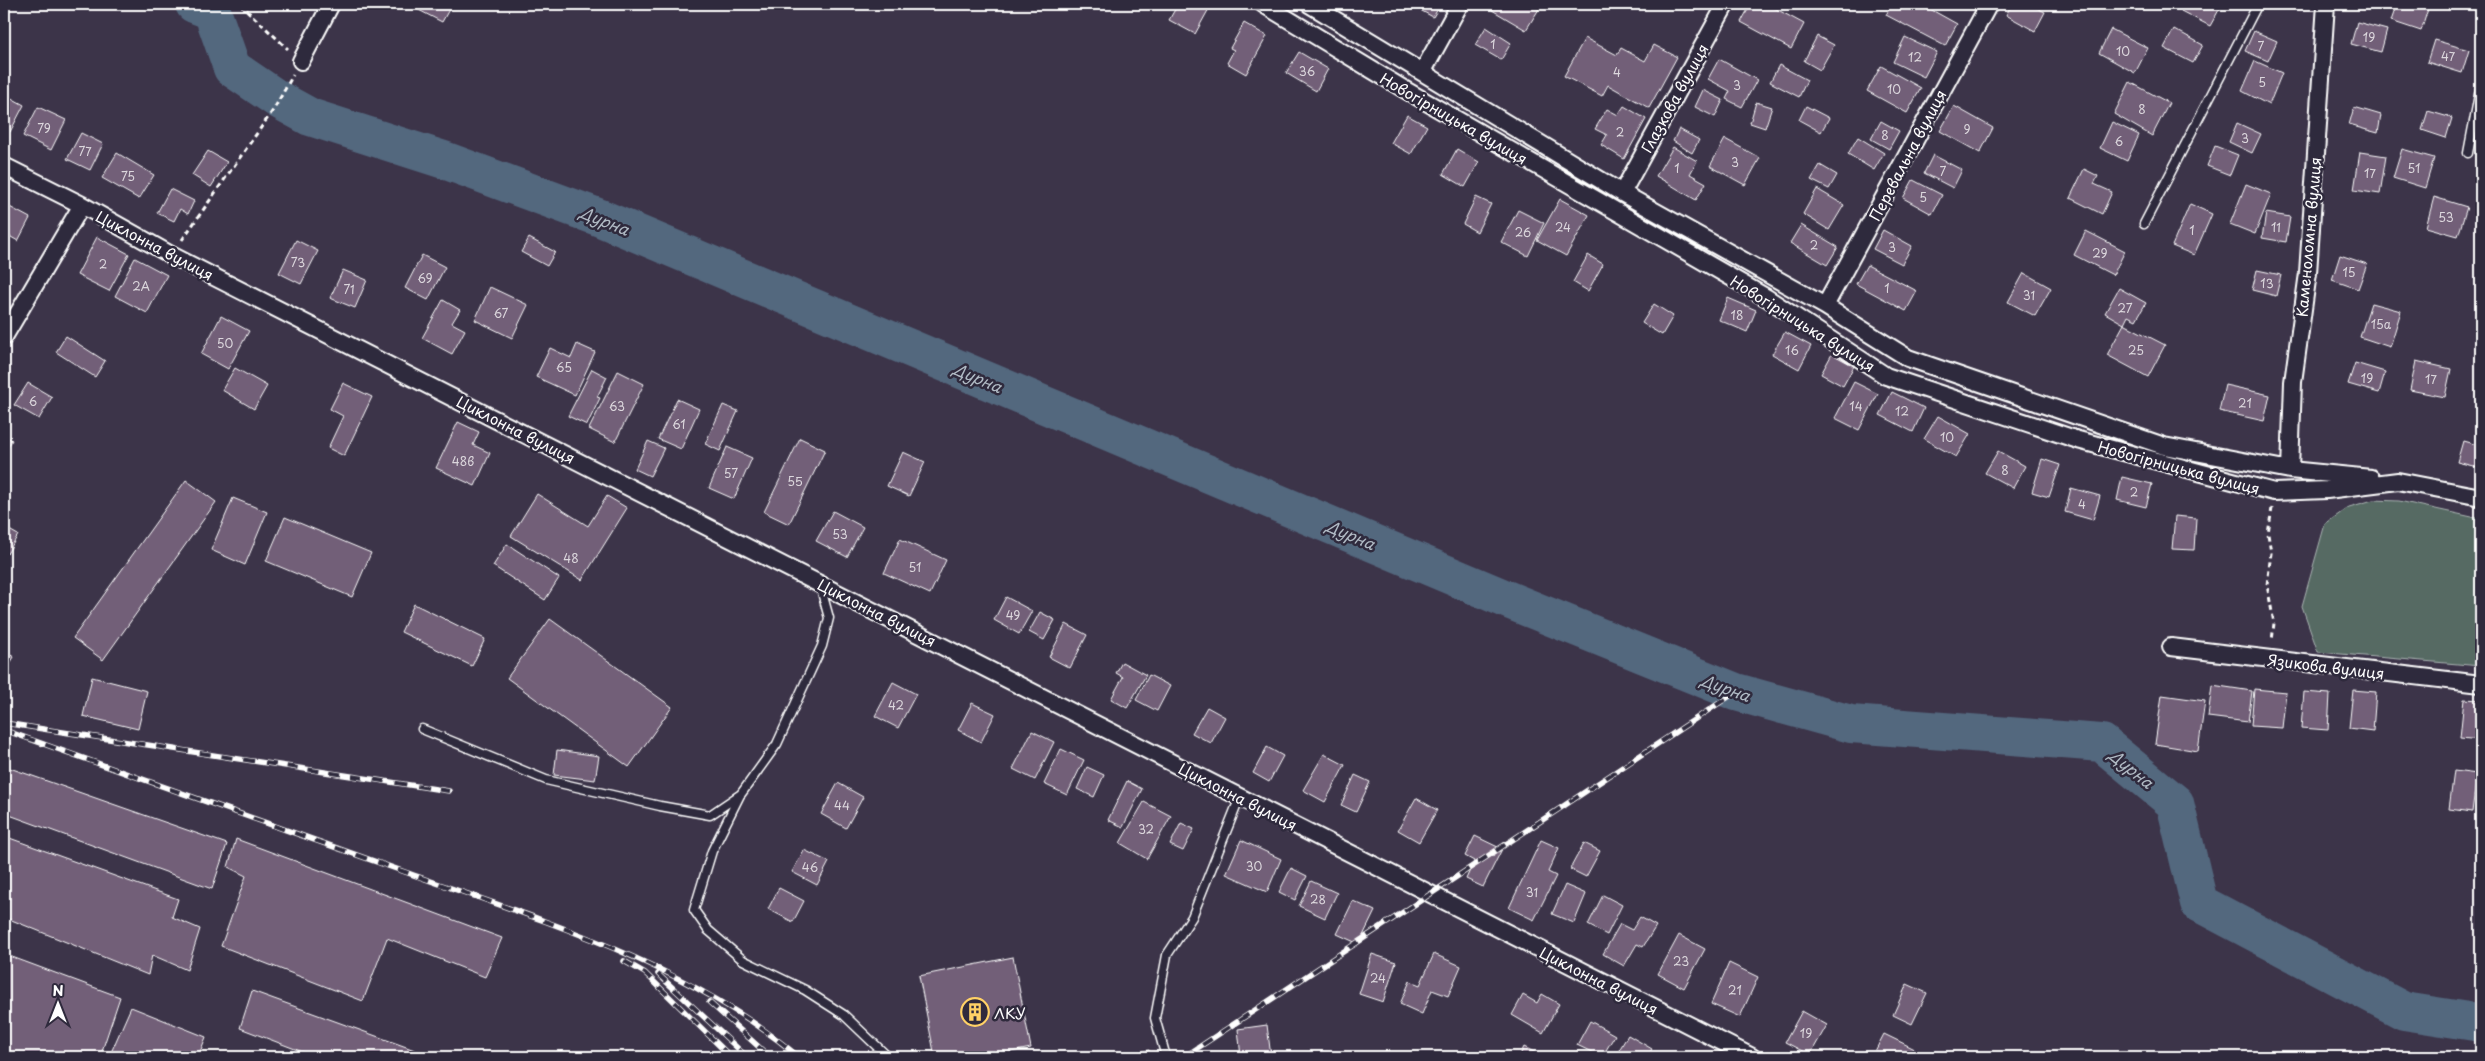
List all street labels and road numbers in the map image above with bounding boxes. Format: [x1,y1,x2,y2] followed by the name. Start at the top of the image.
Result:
[1634,39,1714,157] street label: Глазкова вулиця
[1376,66,1532,170] street label: Новогірницька вулиця
[1863,85,1951,225] street label: Перевальна вулиця
[2290,156,2326,318] street label: Каменоломна вулиця
[92,204,218,286] street label: Циклонна вулиця
[1726,269,1880,377] street label: Новогірницька вулиця
[453,389,579,469] street label: Циклонна вулиця
[2095,434,2263,500] street label: Новогірницька вулиця
[814,572,940,652] street label: Циклонна вулиця
[2266,647,2386,685] street label: Язикова вулиця
[1175,756,1301,836] street label: Циклонна вулиця
[1536,940,1662,1020] street label: Циклонна вулиця

